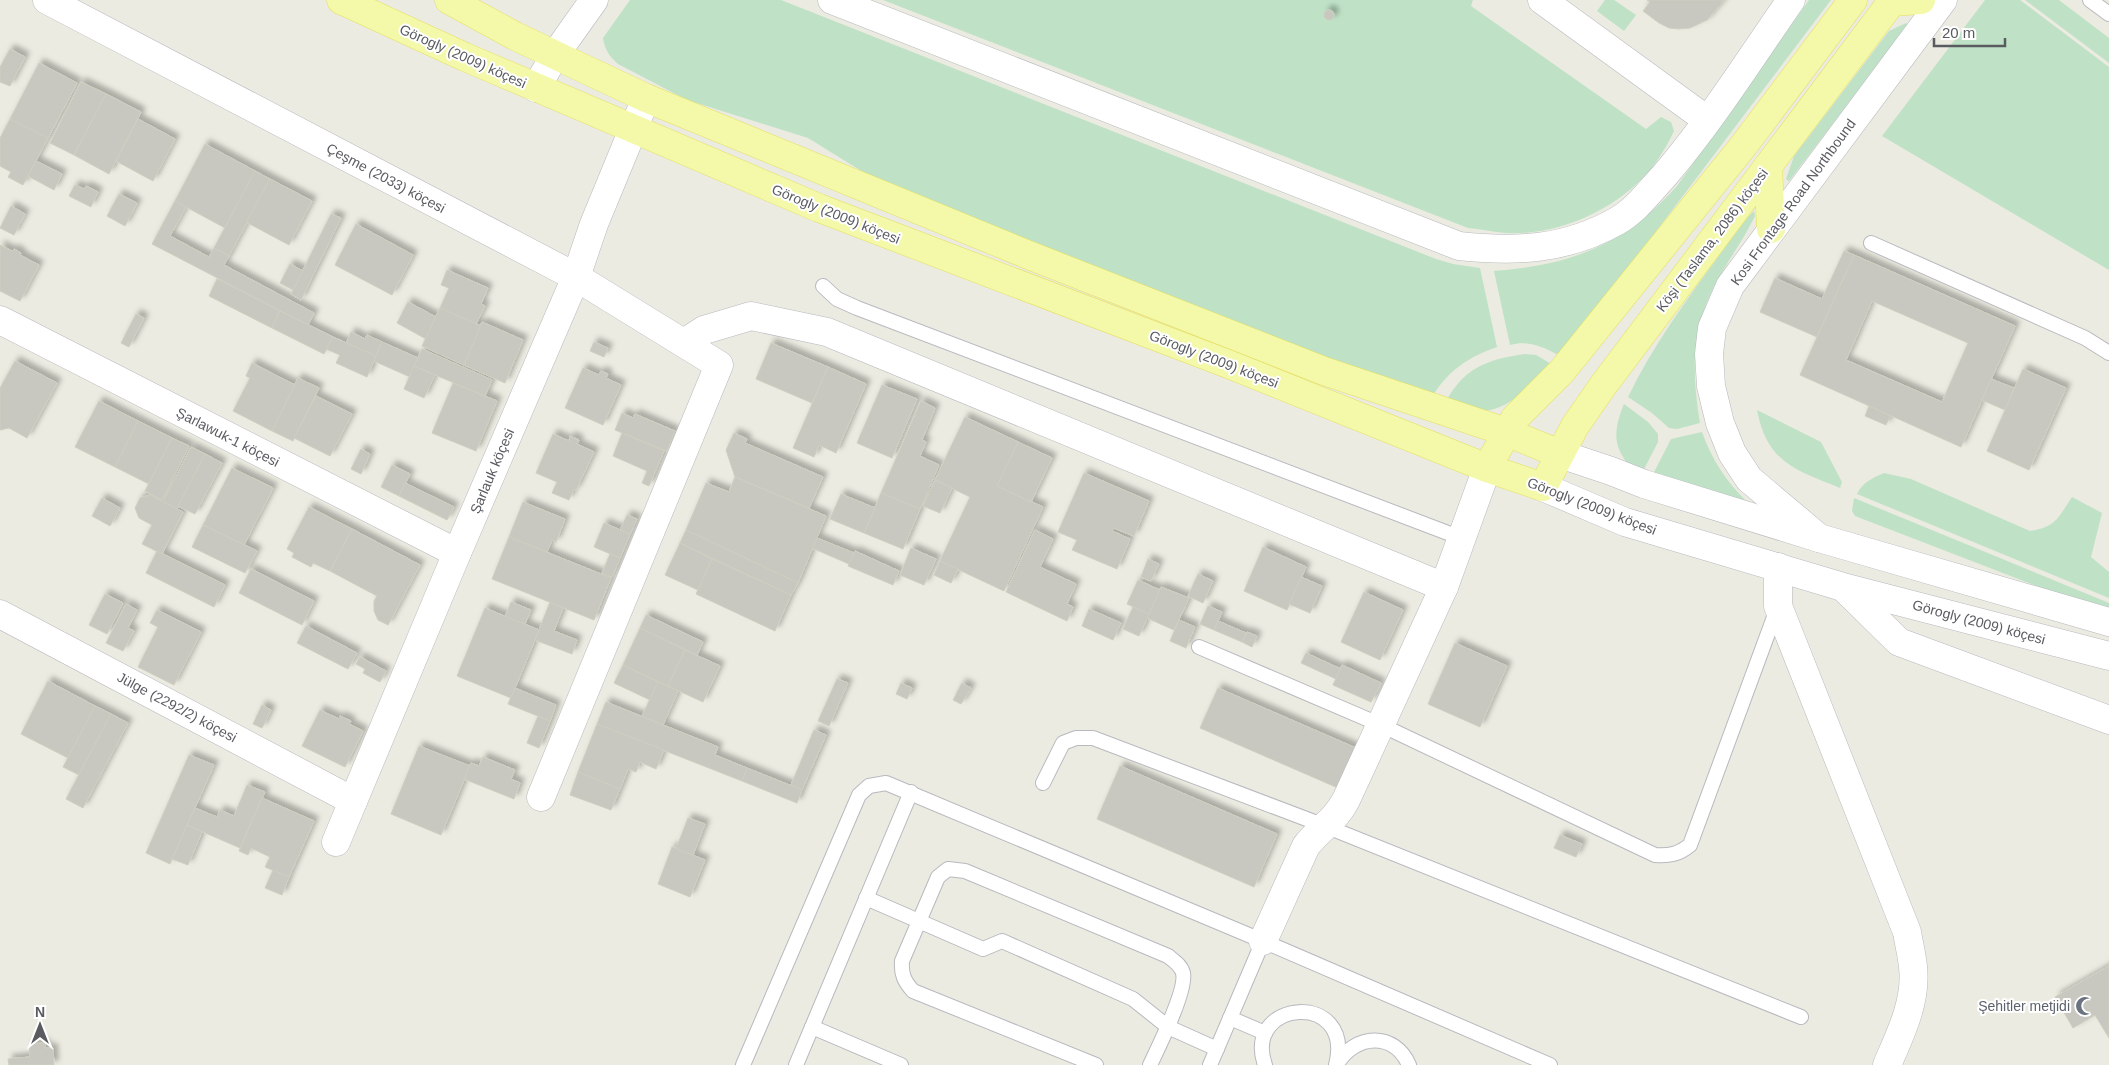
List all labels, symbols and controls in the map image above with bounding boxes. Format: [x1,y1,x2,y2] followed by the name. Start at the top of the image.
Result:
[1934,15,2005,47] scale bar
[397,21,529,91] street label: Görogly (2009) köçesi
[1942,24,1975,41] text: 20 m
[1727,116,1859,288] street label: Kosi Frontage Road Northbound
[324,140,448,216] street label: Çeşme (2033) köçesi
[1653,165,1771,315] street label: Köşi (Taslama, 2086) köçesi
[770,181,902,247] street label: Görogly (2009) köçesi
[1147,327,1281,391] street label: Görogly (2009) köçesi
[174,404,282,470] street label: Şarlawuk-1 köçesi
[467,426,517,516] street label: Şarlauk köçesi
[1525,474,1659,538] street label: Görogly (2009) köçesi
[1911,597,2047,647] street label: Görogly (2009) köçesi
[114,669,240,745] street label: Jülge (2292/2) köçesi
[2074,995,2096,1017] mosque icon: Şehitler metjidi
[1978,998,2070,1014] place label: Şehitler metjidi
[15,1000,65,1050] north arrow
[35,1004,45,1020] text: N

